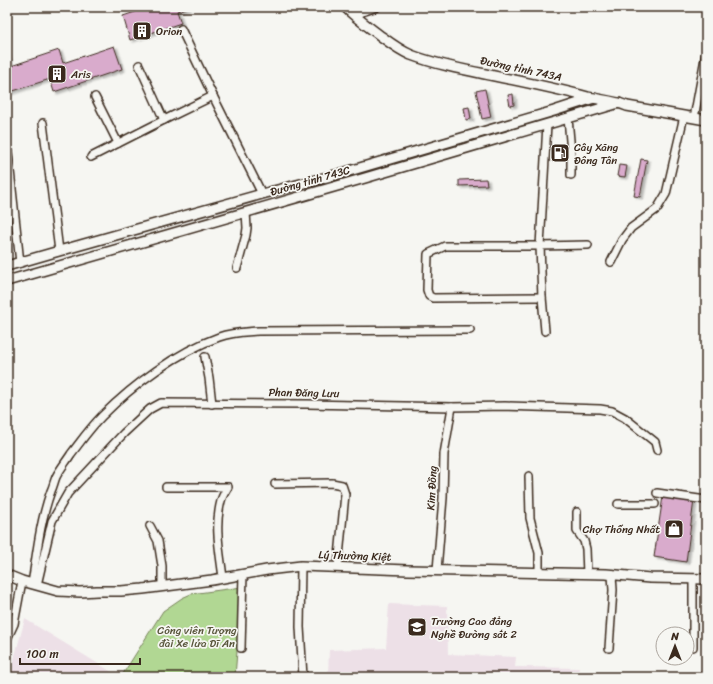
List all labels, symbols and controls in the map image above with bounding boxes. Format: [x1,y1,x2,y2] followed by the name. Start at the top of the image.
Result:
[131,20,153,42] building icon: Orion
[156,22,182,41] place label: Orion
[479,51,563,87] street label: Đường tỉnh 743A
[46,63,68,85] building icon: Aris
[70,65,92,84] place label: Aris
[574,138,619,170] place label: Cây Xăng Đông Tân
[549,142,571,164] fuel station icon: Cây Xăng Đông Tân
[268,160,352,201] street label: Đường tỉnh 743C
[268,383,340,403] street label: Phan Đăng Lưu
[421,465,443,511] street label: Kim Đồng
[663,518,685,540] shop icon: Chợ Thống Nhất
[583,520,660,539] place label: Chợ Thống Nhất
[318,545,392,567] street label: Lý Thường Kiệt
[431,612,517,644] place label: Trường Cao đẳng Nghề Đường sắt 2
[406,616,428,638] school or university icon: Trường Cao đẳng Nghề Đường sắt 2
[157,621,237,653] park label: Công viên Tượng đài Xe lửa Dĩ An
[655,626,695,666] north arrow
[670,627,679,646] text: N
[20,640,140,666] scale bar
[26,643,59,665] text: 100 m

